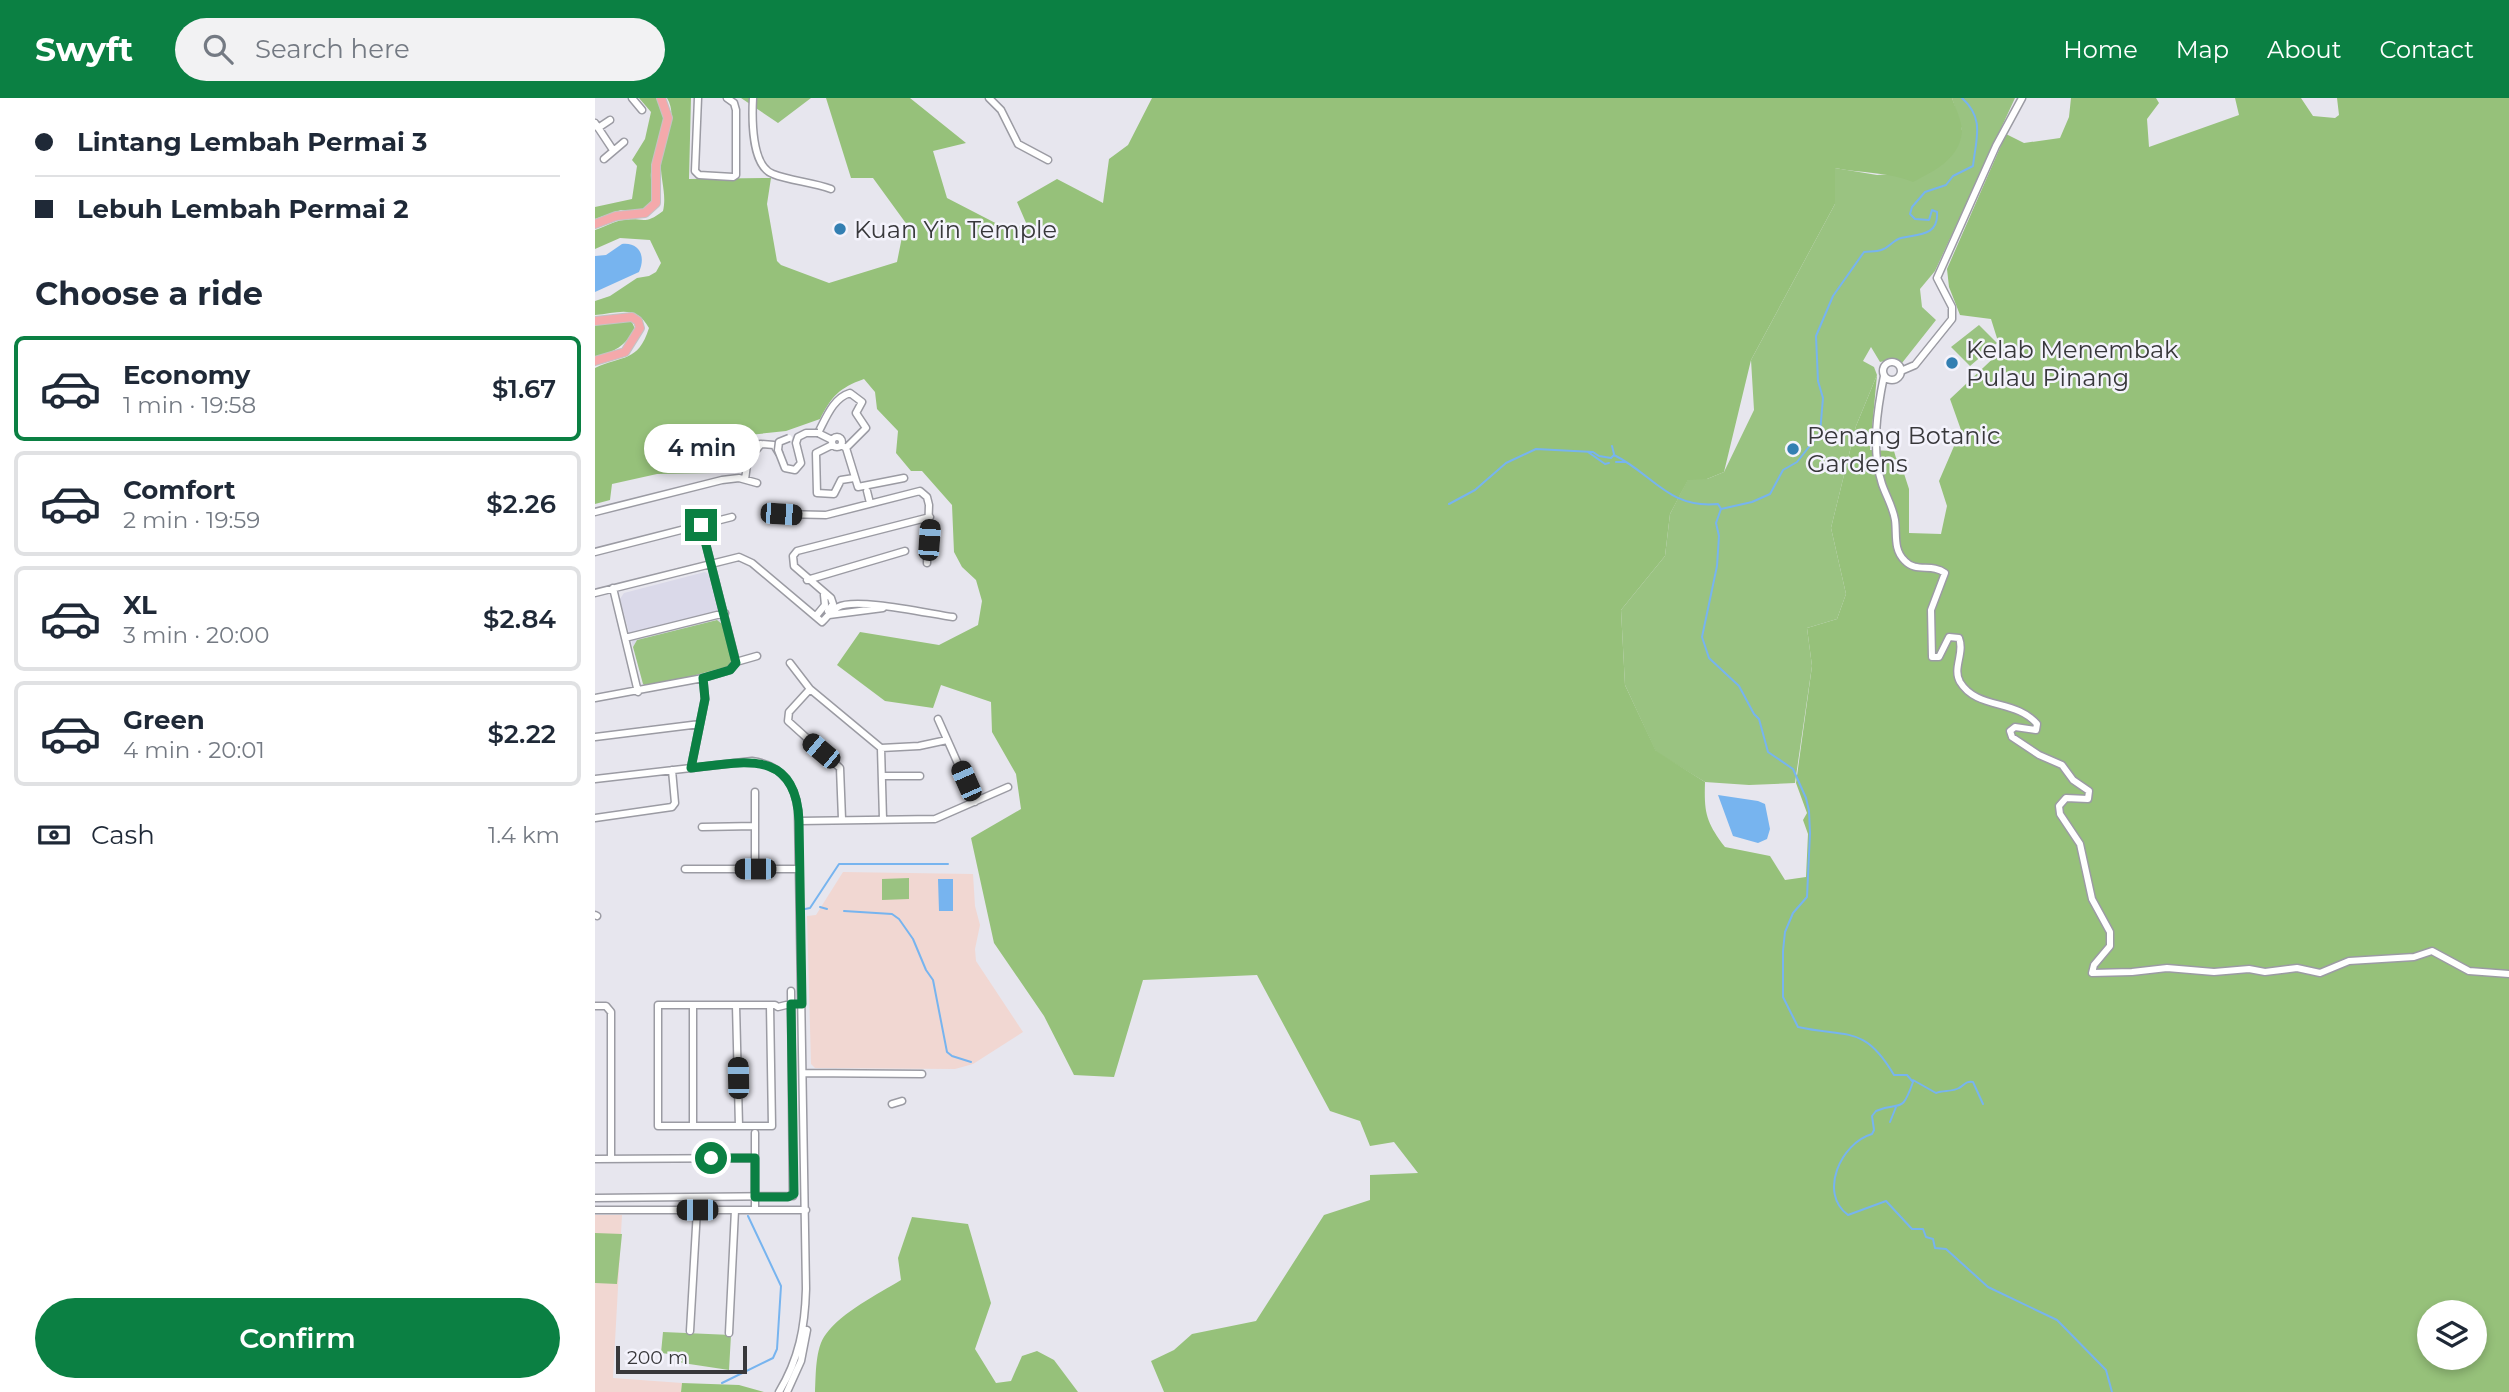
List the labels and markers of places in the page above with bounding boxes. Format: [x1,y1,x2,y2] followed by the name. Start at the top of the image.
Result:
[854,215,1057,244] place label: Kuan Yin Temple
[832,221,848,237] marker: Kuan Yin Temple
[1966,335,2179,392] place label: Kelab Menembak Pulau Pinang
[1944,355,1960,371] marker: Kelab Menembak Pulau Pinang
[1807,421,2001,478] place label: Penang Botanic Gardens
[1785,441,1801,457] marker: Penang Botanic Gardens

